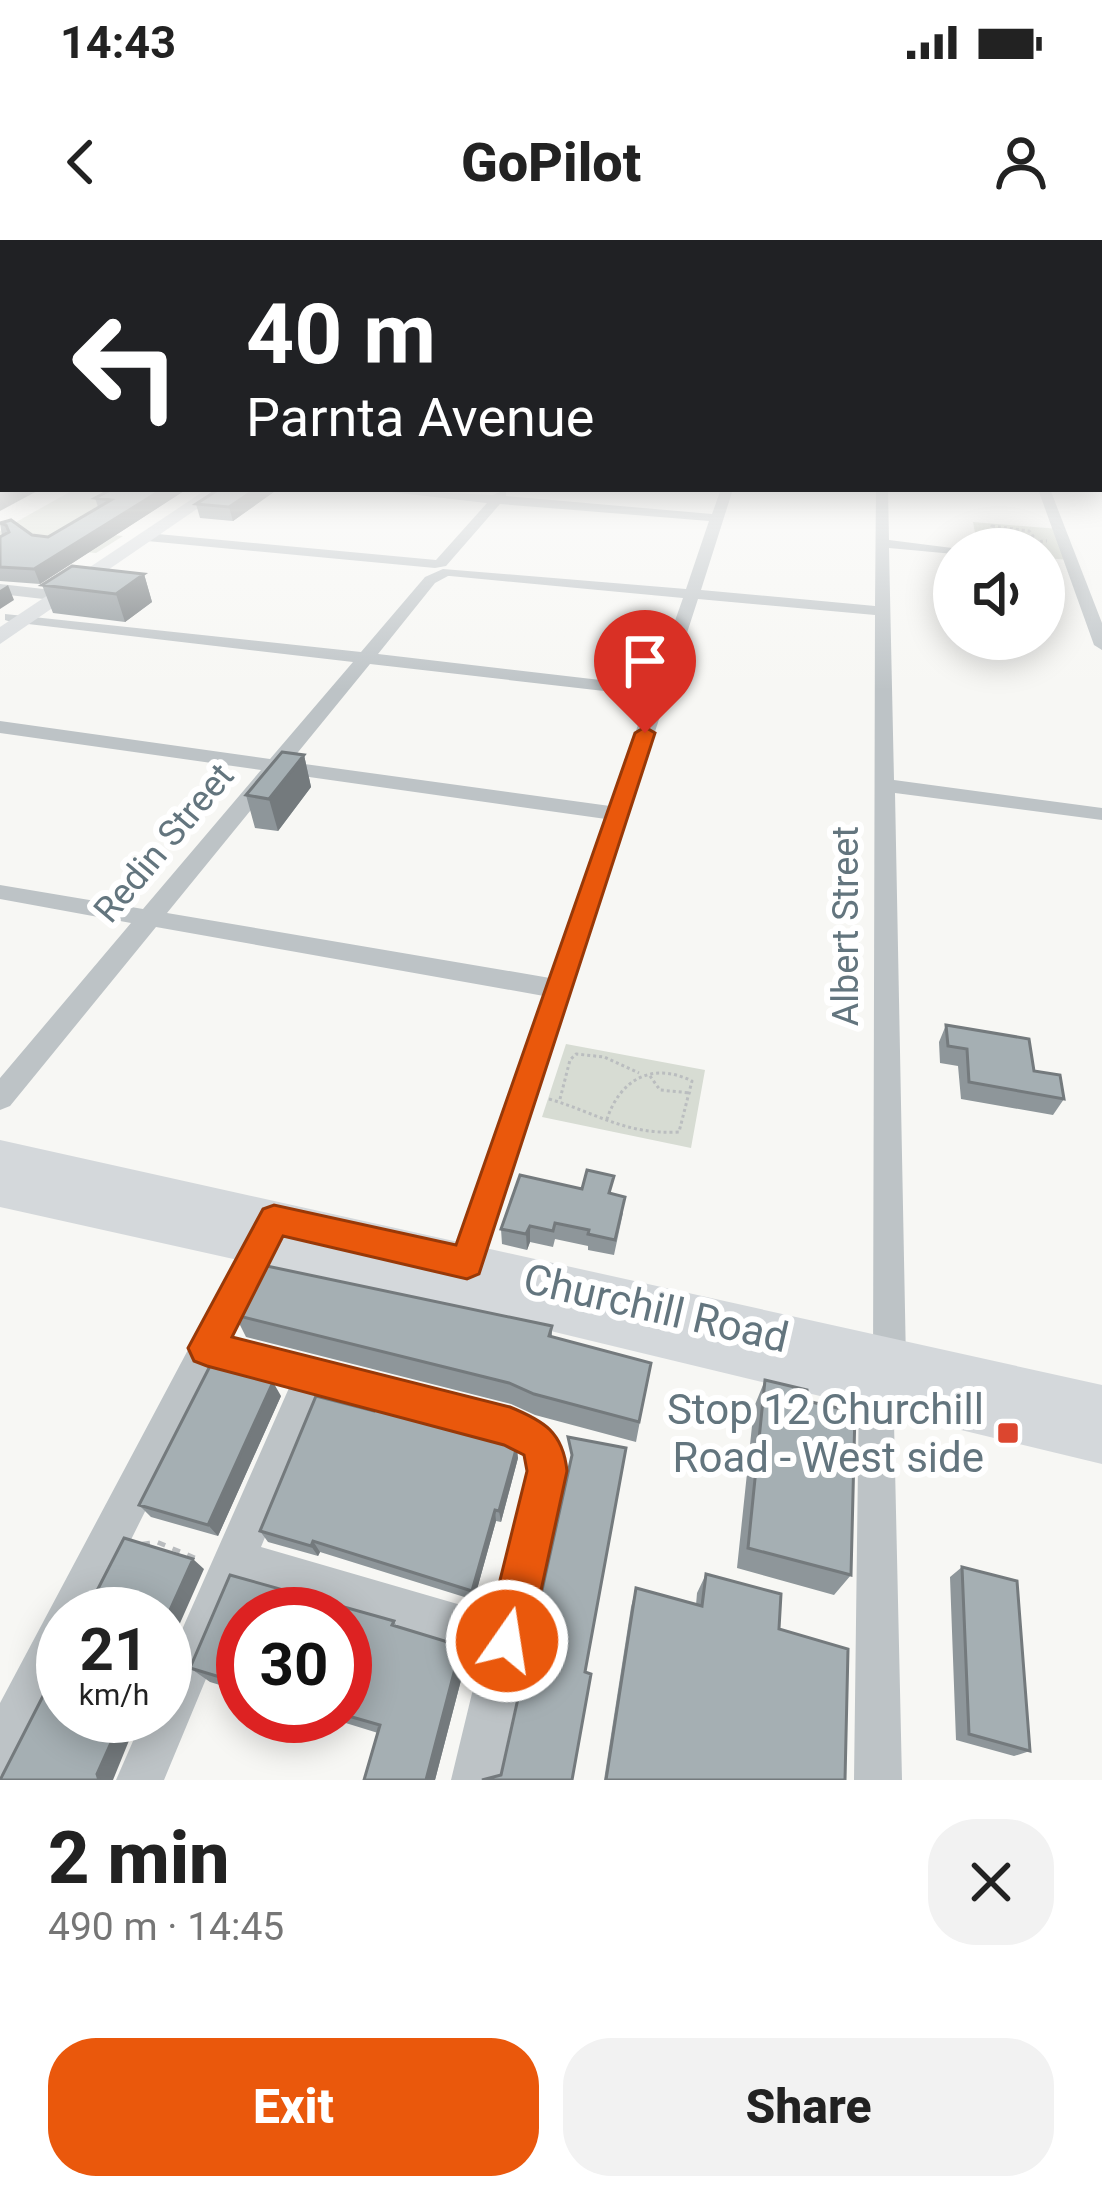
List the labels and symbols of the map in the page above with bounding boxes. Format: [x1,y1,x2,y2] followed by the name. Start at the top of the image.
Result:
[594,610,696,733] pin
[86,755,242,931] street label: Redin Street
[825,826,867,1026] street label: Albert Street
[519,1254,793,1362] street label: Churchill Road
[667,1385,984,1482] place label: Stop 12 Churchill Road - West side
[995,1420,1021,1446] marker: Stop 12 Churchill Road - West side
[444,1578,570,1704] position arrow
[216,1587,372,1743] speed limit sign: 30

